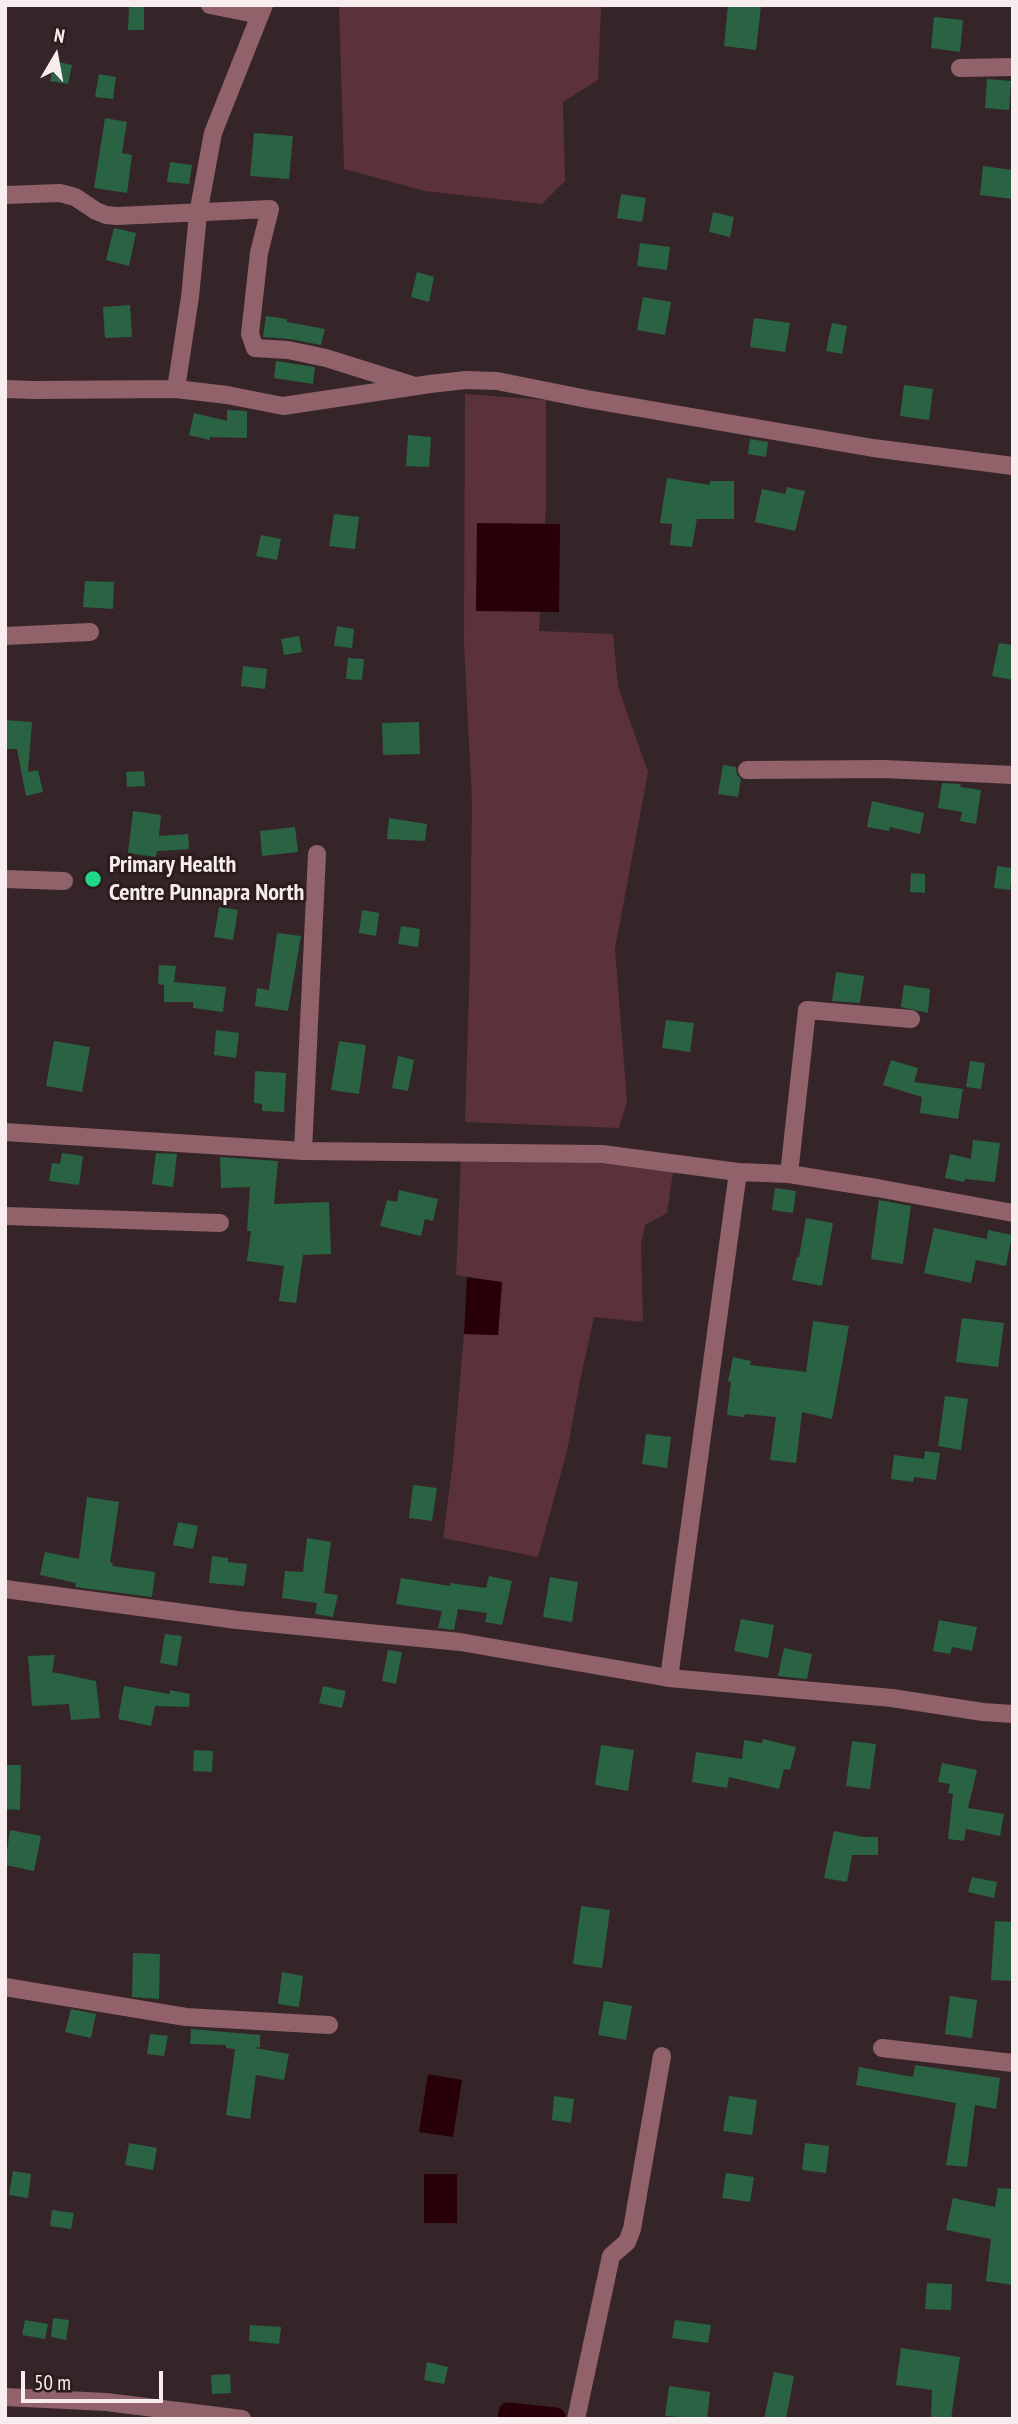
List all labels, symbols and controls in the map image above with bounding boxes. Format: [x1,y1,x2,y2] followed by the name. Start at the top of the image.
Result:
[21,21,91,91] north arrow
[53,23,67,48] text: N
[109,851,304,907] place label: Primary Health Centre Punnapra North
[83,869,103,889] marker: Primary Health Centre Punnapra North
[24,2358,166,2402] scale bar
[34,2369,71,2396] text: 50 m

